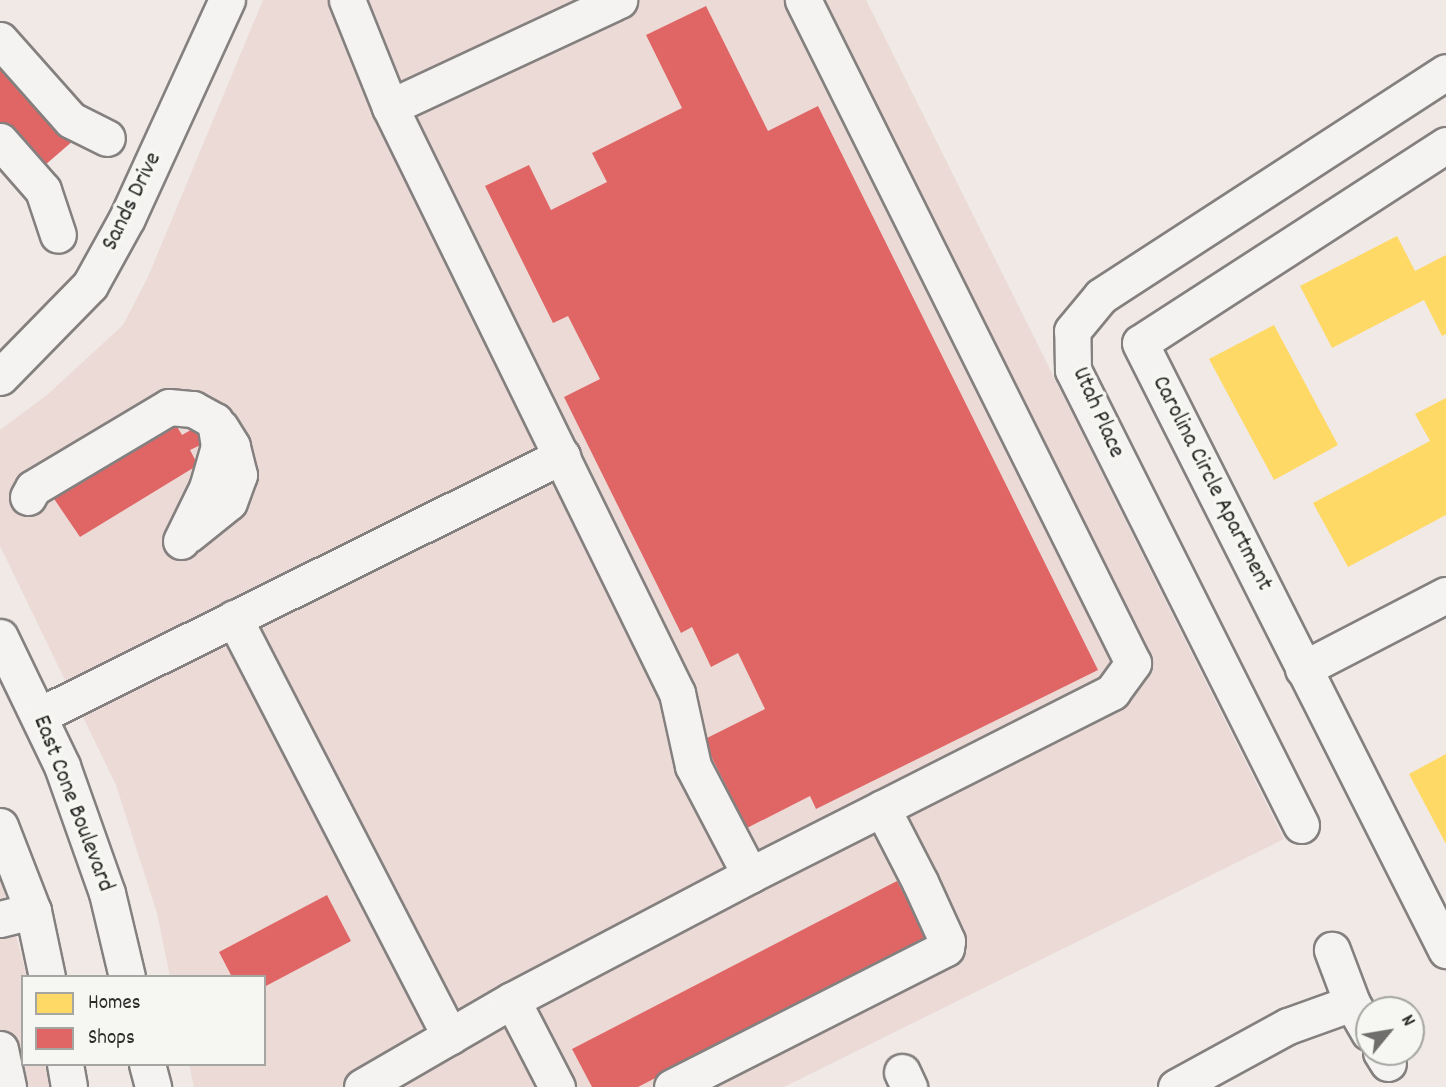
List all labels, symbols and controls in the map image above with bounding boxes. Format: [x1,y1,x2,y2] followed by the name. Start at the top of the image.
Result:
[97,148,169,256] street label: Sands Drive
[1064,363,1130,463] street label: Utah Place
[1144,372,1278,596] street label: Carolina Circle Apartment
[25,712,119,896] street label: East Cone Boulevard
[21,975,266,1066] legend
[88,989,141,1019] text: Homes
[1355,996,1425,1066] north arrow
[1393,1010,1421,1032] text: N
[88,1024,135,1054] text: Shops

